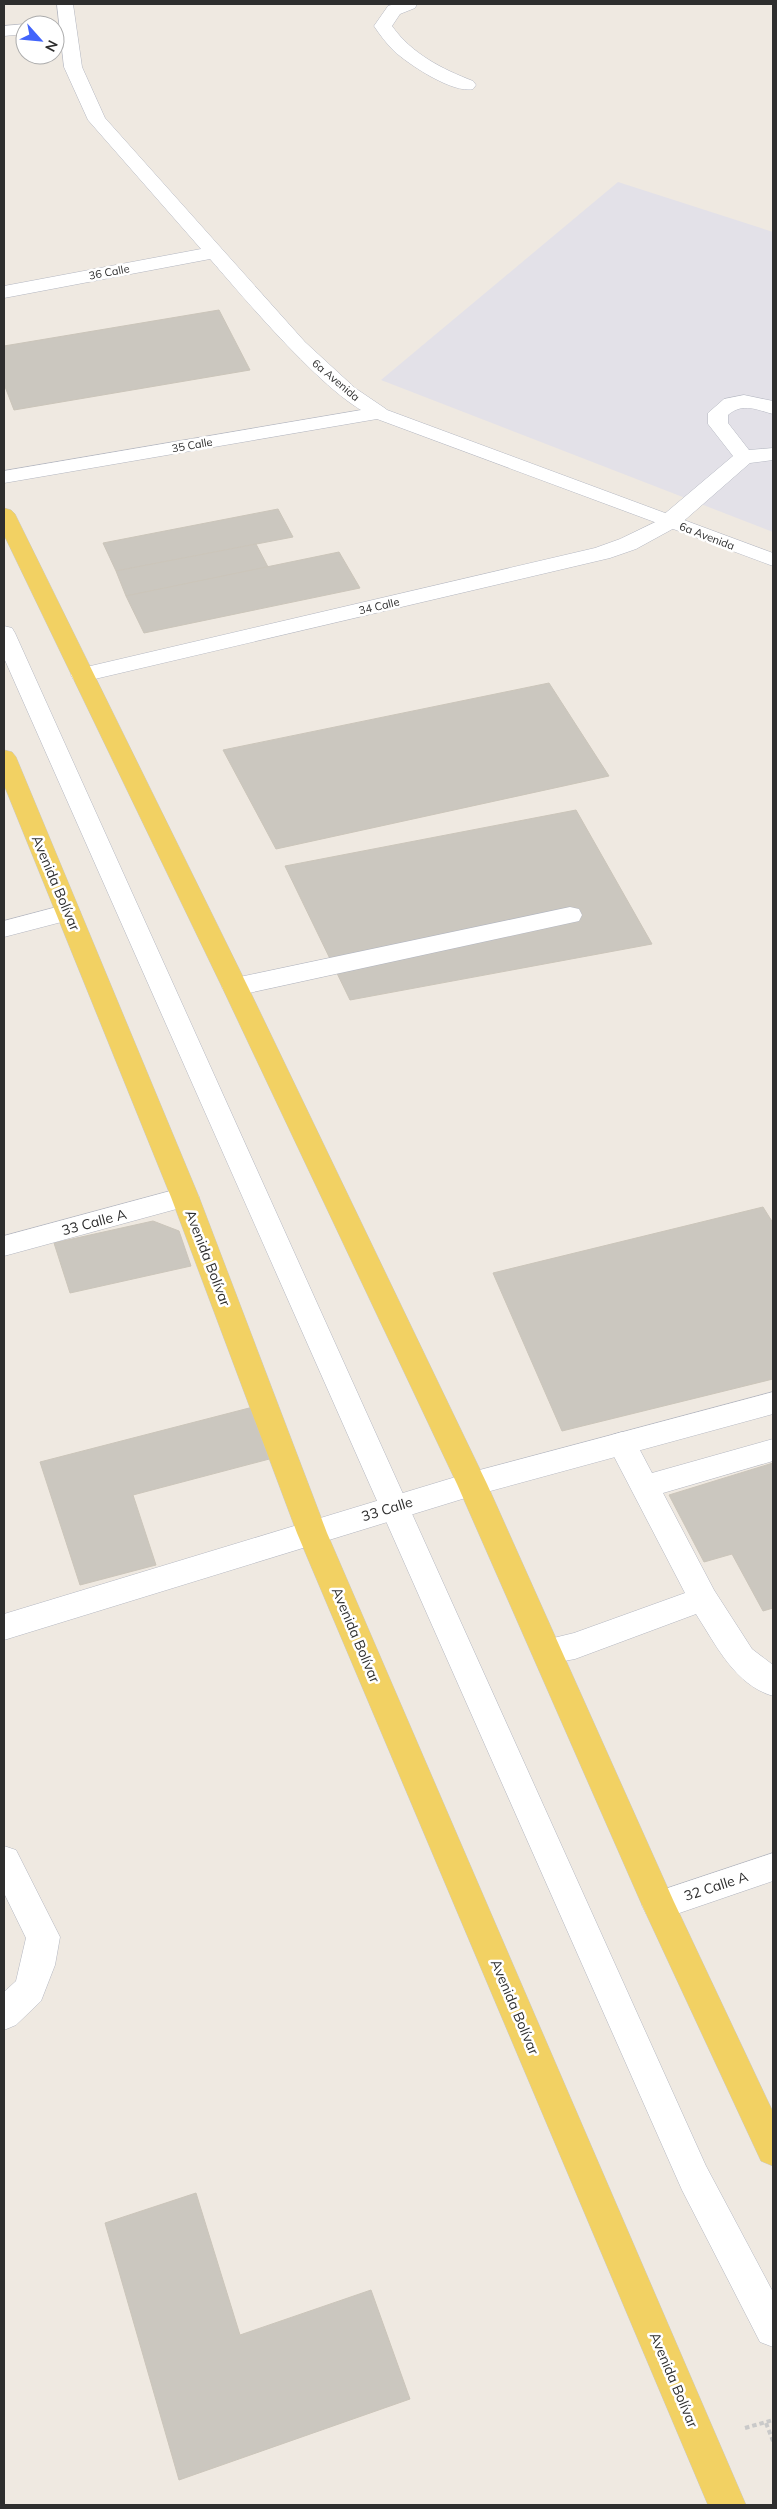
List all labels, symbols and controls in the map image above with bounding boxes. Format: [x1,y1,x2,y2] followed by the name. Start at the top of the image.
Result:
[15,15,65,65] north arrow
[41,37,62,55] text: N
[87,261,131,283] street label: 36 Calle
[309,356,363,404] street label: 6a Avenida
[170,435,214,455] street label: 35 Calle
[677,519,737,553] street label: 6a Avenida
[357,595,401,617] street label: 34 Calle
[28,833,85,934] street label: Avenida Bolívar
[60,1205,129,1239] street label: 33 Calle A
[181,1207,235,1310] street label: Avenida Bolívar
[359,1493,415,1525] street label: 33 Calle
[328,1585,385,1686] street label: Avenida Bolívar
[682,1867,751,1905] street label: 32 Calle A
[487,1957,544,2058] street label: Avenida Bolívar
[646,2330,703,2431] street label: Avenida Bolívar

